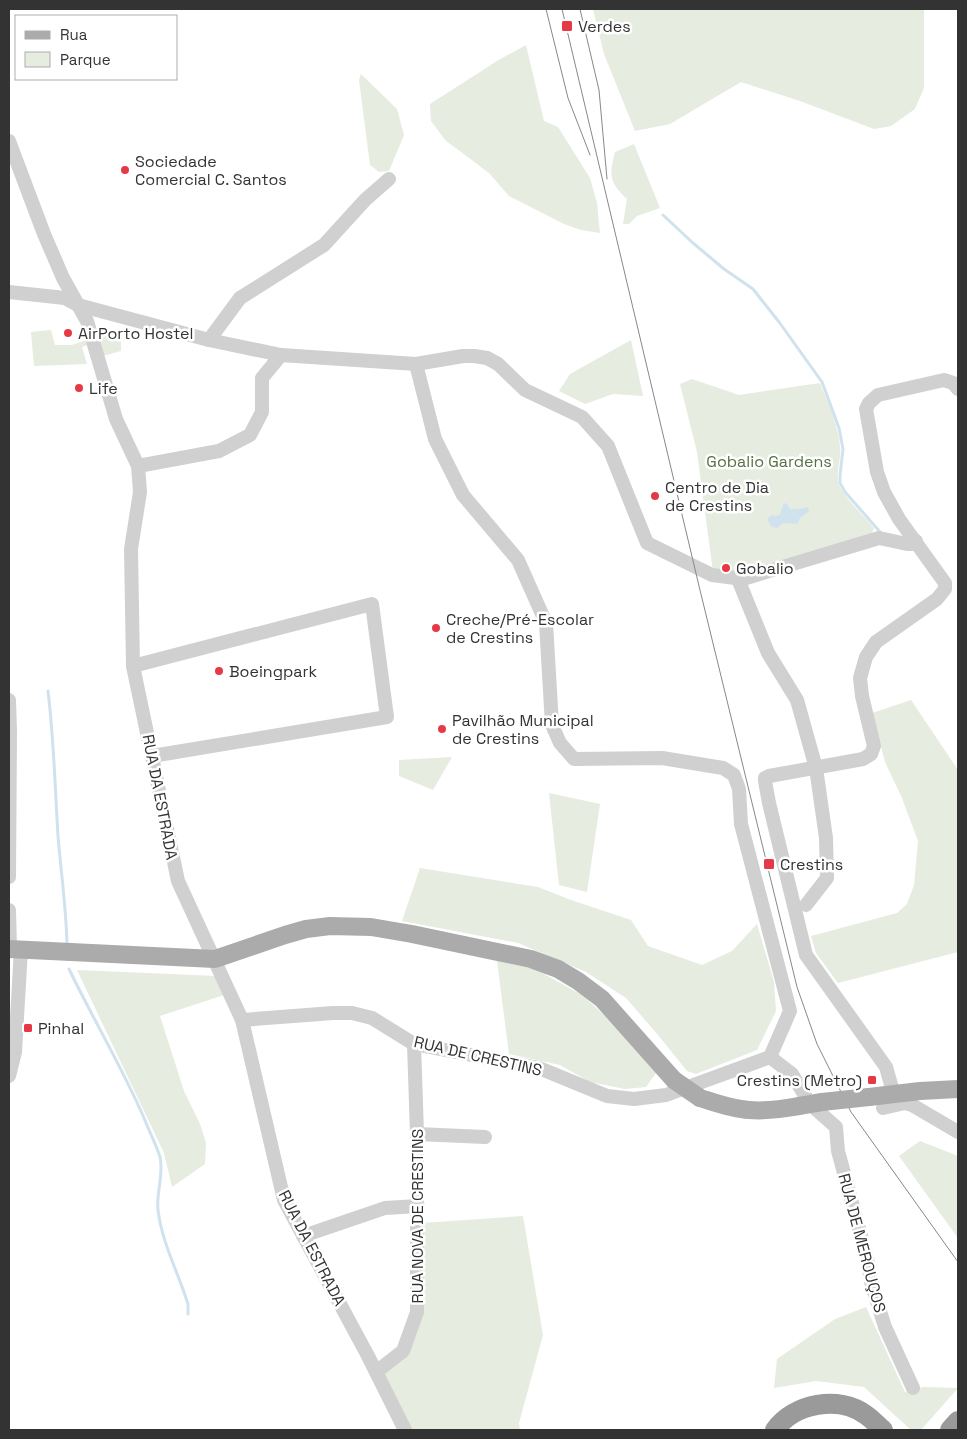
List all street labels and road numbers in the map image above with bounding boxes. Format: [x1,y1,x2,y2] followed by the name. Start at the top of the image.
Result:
[138,732,182,862] street label: RUA DA ESTRADA
[412,1031,544,1081] street label: RUA DE CRESTINS
[407,1128,428,1303] street label: RUA NOVA DE CRESTINS
[833,1171,891,1315] street label: RUA DE MEROUÇOS
[274,1186,350,1310] street label: RUA DA ESTRADA

